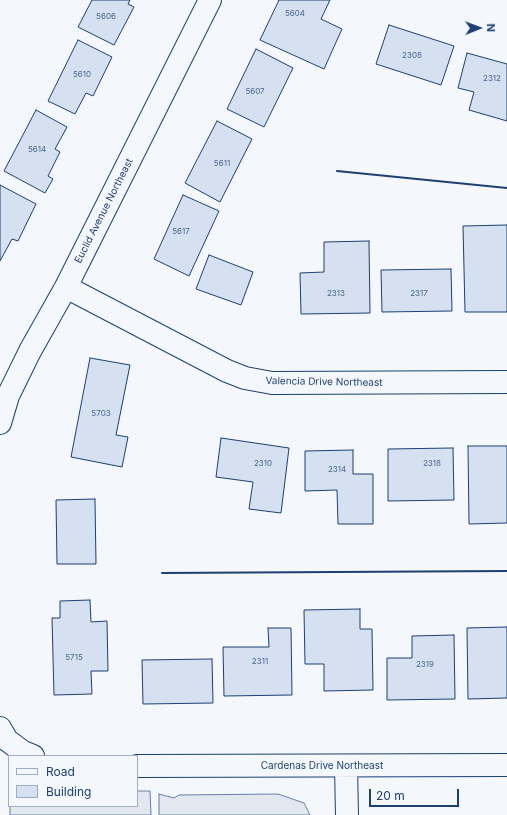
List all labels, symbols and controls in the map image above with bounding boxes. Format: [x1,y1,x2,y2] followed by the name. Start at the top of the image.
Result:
[459,8,499,48] north arrow
[285,9,305,19] house number: 5604
[96,12,116,22] house number: 5606
[484,23,498,32] text: N
[402,51,422,61] house number: 2308
[73,70,91,80] house number: 5610
[483,74,501,84] house number: 2312
[245,87,265,97] house number: 5607
[28,145,46,155] house number: 5614
[72,157,136,265] street label: Euclid Avenue Northeast
[214,159,230,169] house number: 5611
[172,227,190,237] house number: 5617
[327,289,345,299] house number: 2313
[410,289,428,299] house number: 2317
[265,375,383,389] street label: Valencia Drive Northeast
[91,409,111,419] house number: 5703
[254,459,272,469] house number: 2310
[423,459,441,469] house number: 2318
[328,465,346,475] house number: 2314
[65,653,83,663] house number: 5715
[252,657,268,667] house number: 2311
[416,660,434,670] house number: 2319
[8,755,138,807] legend
[261,760,383,772] street label: Cardenas Drive Northeast
[46,764,75,779] text: Road
[371,781,461,807] scale bar
[46,784,91,799] text: Building
[376,788,405,803] text: 20 m

